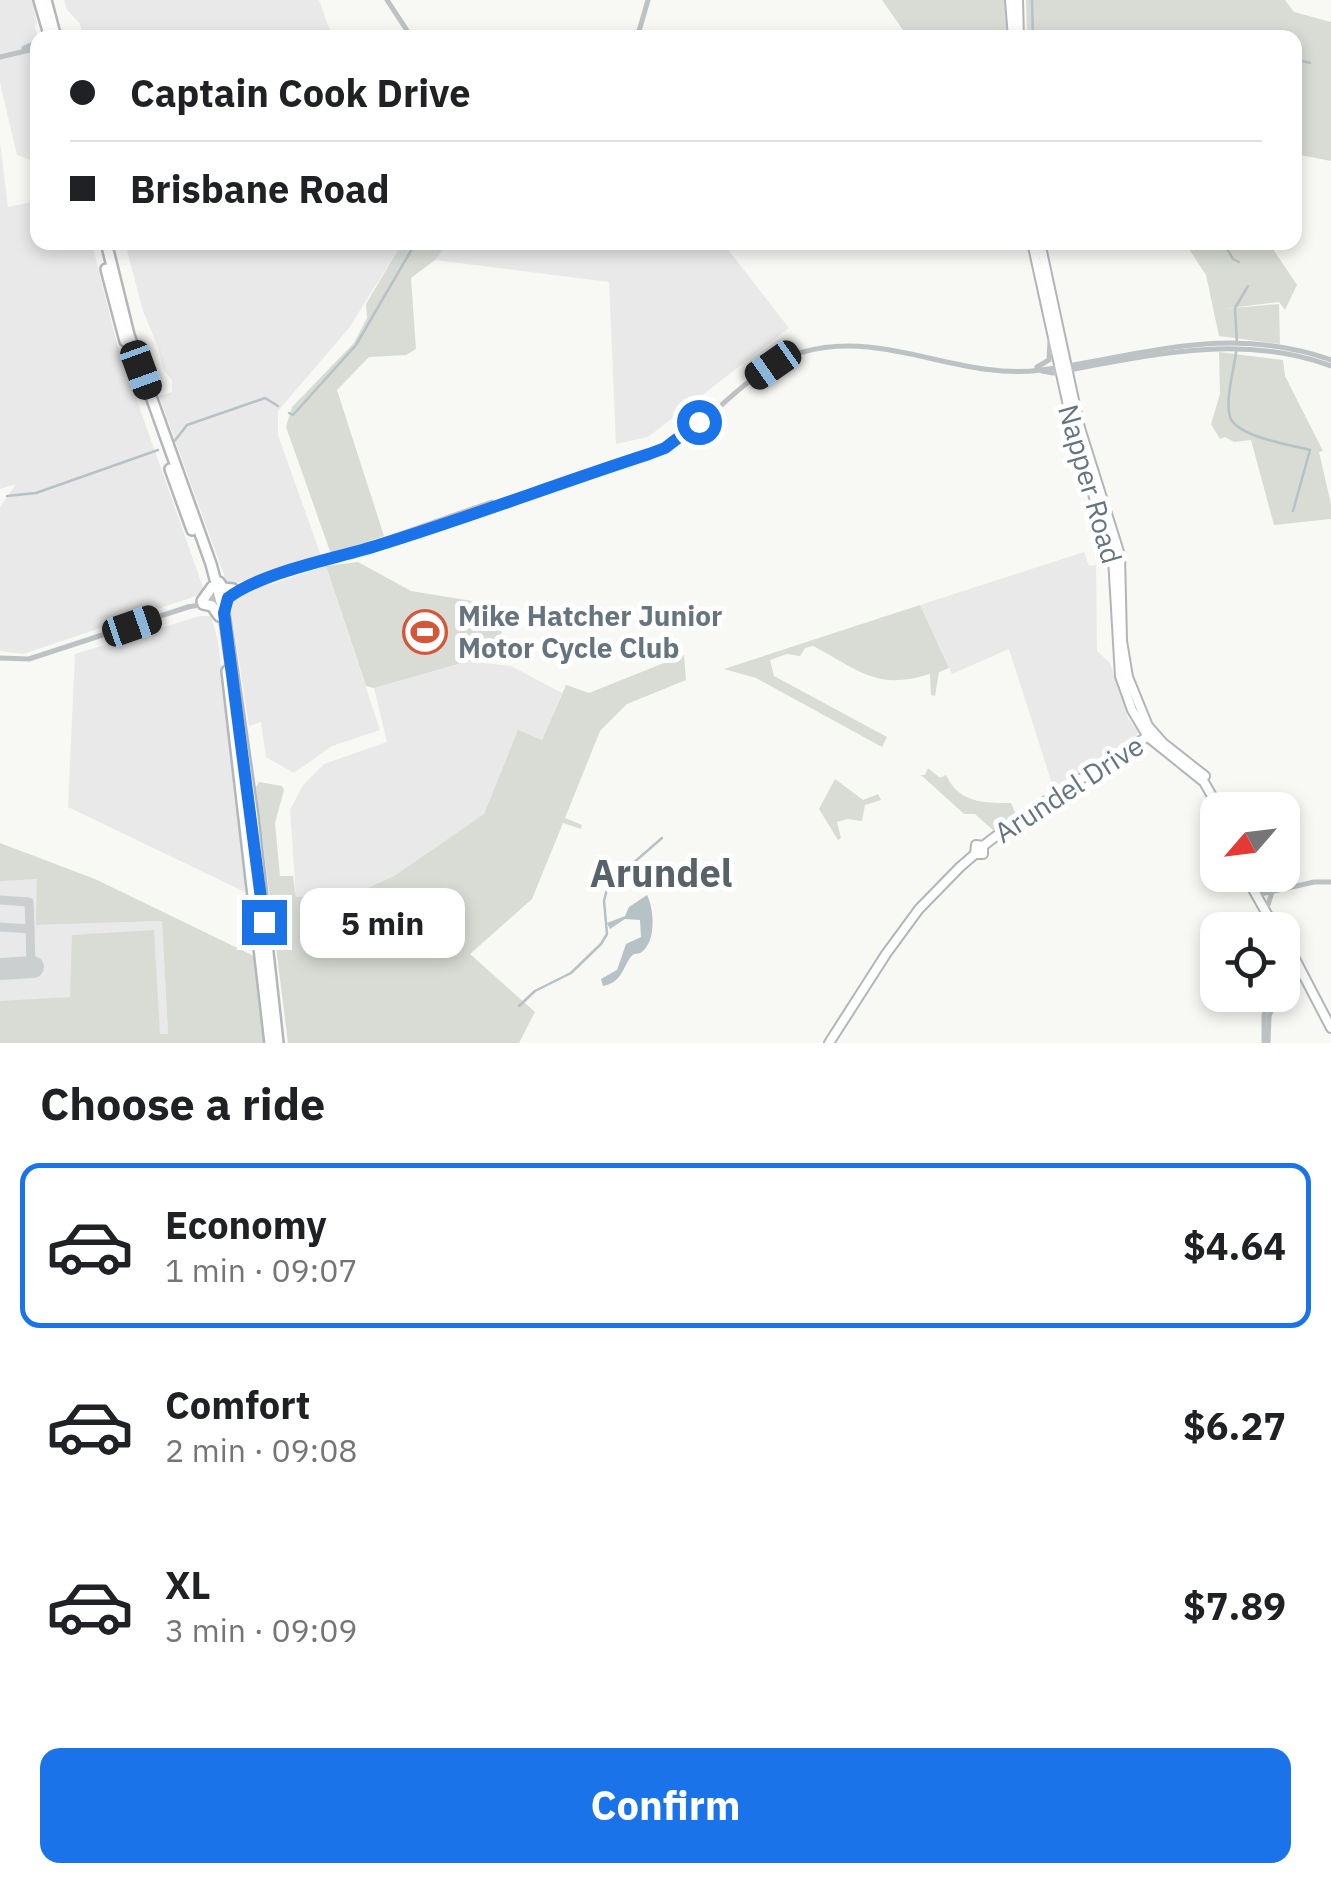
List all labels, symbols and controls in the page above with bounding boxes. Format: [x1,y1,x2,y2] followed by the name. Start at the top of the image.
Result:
[130,68,471,117] text: Captain Cook Drive
[130,164,390,213] text: Brisbane Road
[740,336,806,394] car
[117,337,165,403] car
[677,400,722,445] route start
[1050,400,1131,568] street label: Napper Road
[458,597,722,666] place label: Mike Hatcher Junior Motor Cycle Club
[99,602,165,650] car
[402,609,448,655] sports icon: Mike Hatcher Junior Motor Cycle Club
[987,727,1150,851] street label: Arundel Drive
[1200,792,1300,892] north arrow
[1200,792,1300,1012] map controls
[590,848,732,897] district label: Arundel
[299,887,464,957] callout: 5 min
[242,900,287,945] route end
[341,902,424,944] text: 5 min
[1200,912,1300,1012] button: locate
[40,1074,325,1132] text: Choose a ride
[165,1200,327,1249] text: Economy
[45,1201,135,1291] icon: car
[1183,1221,1286,1270] text: $4.64
[165,1249,358,1291] text: 1 min · 09:07
[165,1380,310,1429] text: Comfort
[45,1381,135,1471] icon: car
[1183,1401,1286,1450] text: $6.27
[165,1429,358,1471] text: 2 min · 09:08
[165,1560,211,1609] text: XL
[45,1561,135,1651] icon: car
[1183,1581,1286,1630] text: $7.89
[165,1609,358,1651] text: 3 min · 09:09
[40,1748,1291,1863] button: Confirm

